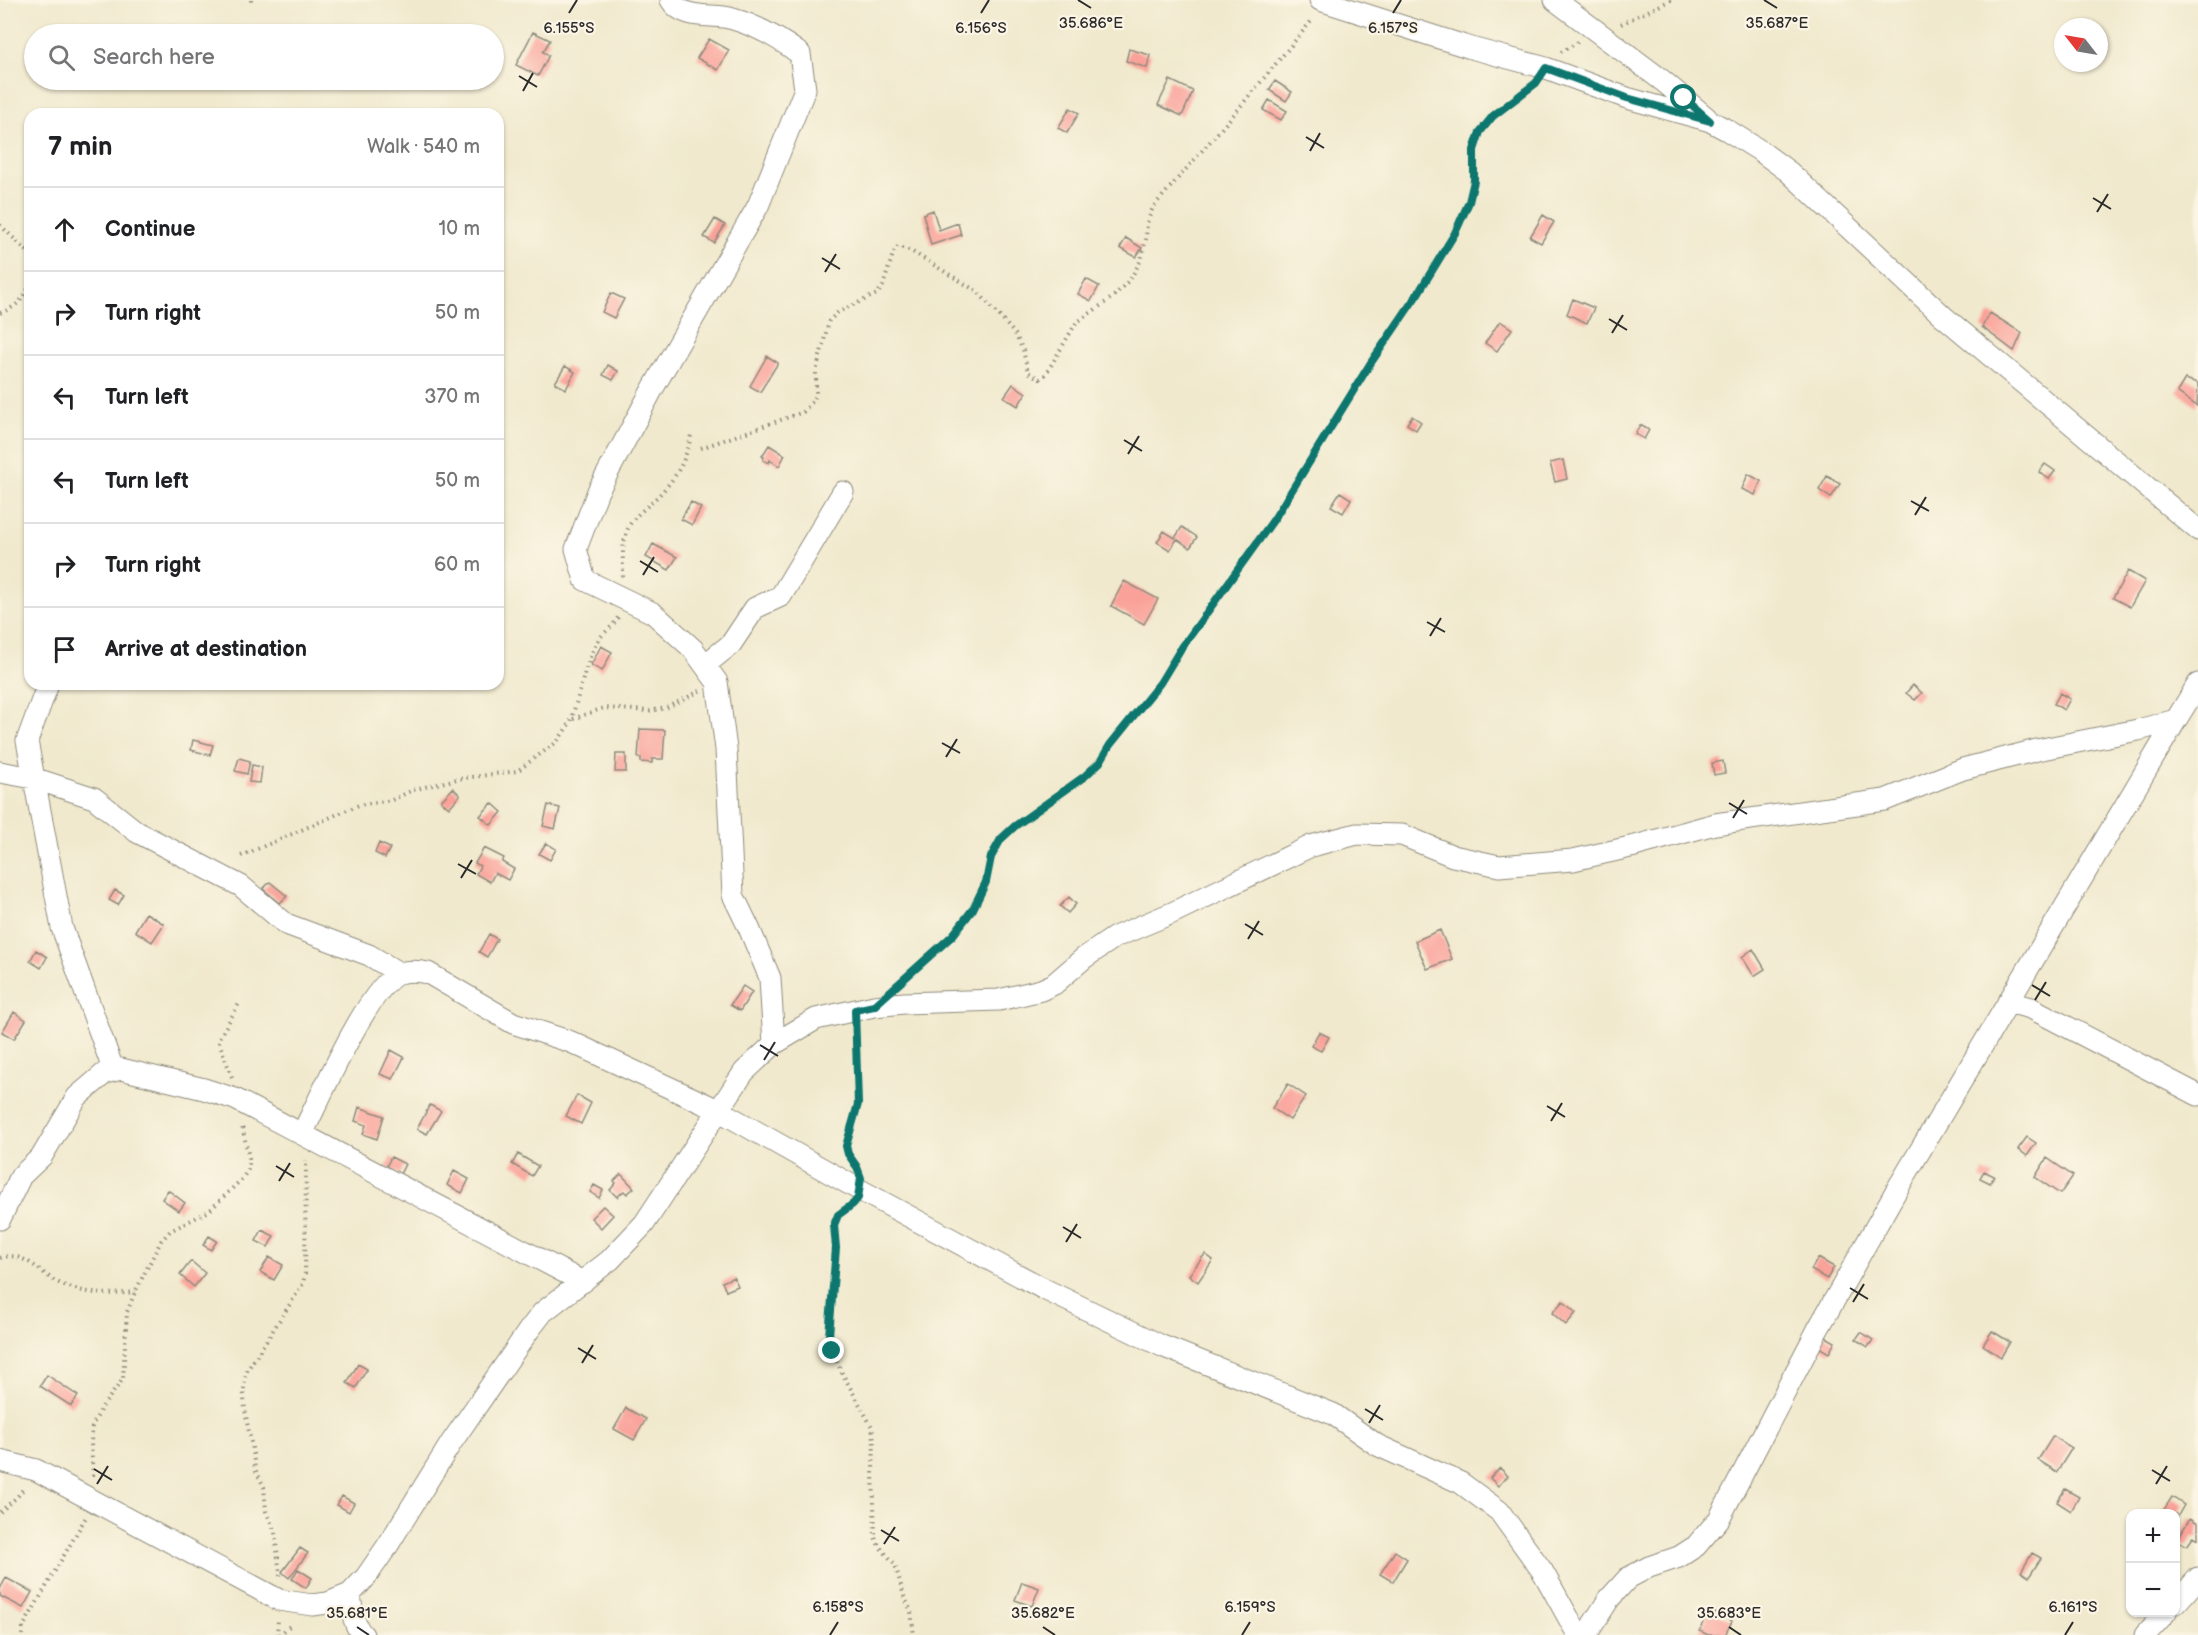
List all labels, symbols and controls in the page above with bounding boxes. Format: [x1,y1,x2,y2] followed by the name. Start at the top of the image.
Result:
[1059,14,1123,33] text: 35.686°E
[1746,14,1809,33] text: 35.687°E
[2054,18,2108,72] north arrow
[544,19,594,38] text: 6.155°S
[955,19,1007,38] text: 6.156°S
[1368,19,1418,38] text: 6.157°S
[24,24,504,90] search box
[45,41,78,74] icon: search
[93,44,215,71] text: Search here
[1670,84,1696,110] route start
[48,132,112,163] text: 7 min
[367,135,480,159] text: Walk · 540 m
[48,213,81,246] icon: ahead
[105,216,195,243] text: Continue
[439,217,480,241] text: 10 m
[48,297,81,330] icon: right
[105,300,201,327] text: Turn right
[435,301,480,325] text: 50 m
[48,381,81,414] icon: left
[105,384,189,411] text: Turn left
[424,385,480,409] text: 370 m
[48,465,81,498] icon: left
[105,468,189,495] text: Turn left
[435,469,480,493] text: 50 m
[48,549,81,582] icon: right
[105,552,201,579] text: Turn right
[434,553,480,577] text: 60 m
[48,633,81,666] icon: arrive
[105,636,307,663] text: Arrive at destination
[818,1337,844,1363] route end
[2126,1509,2180,1617] map controls
[2126,1509,2180,1563] button: +
[2126,1563,2180,1617] button: −
[812,1598,864,1617] text: 6.158°S
[1224,1598,1276,1617] text: 6.159°S
[2049,1598,2097,1617] text: 6.161°S
[326,1604,388,1623] text: 35.681°E
[1011,1604,1075,1623] text: 35.682°E
[1697,1604,1761,1623] text: 35.683°E

